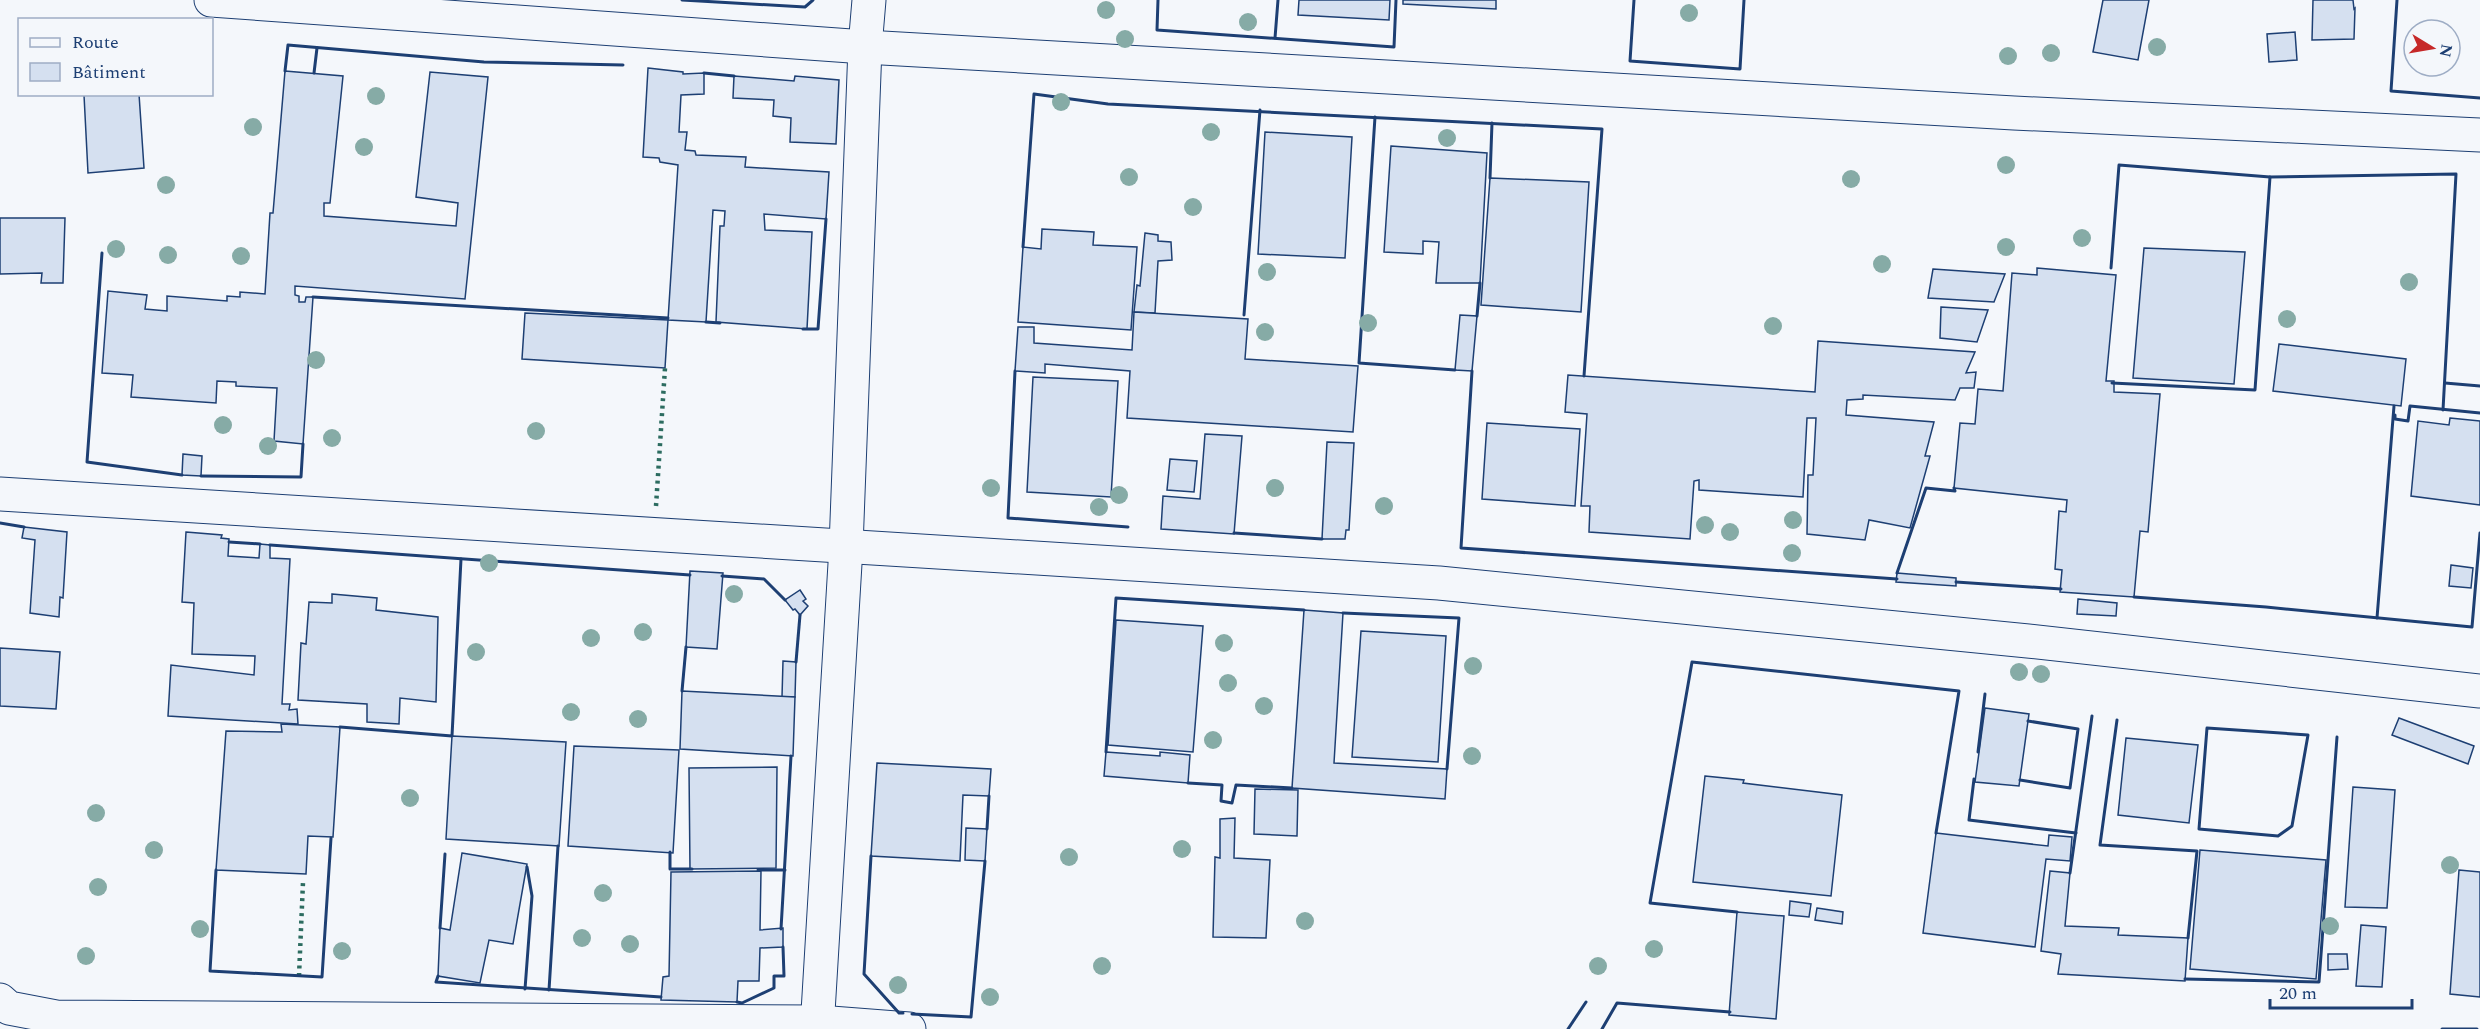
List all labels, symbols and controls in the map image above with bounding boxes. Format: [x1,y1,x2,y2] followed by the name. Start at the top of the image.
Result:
[18,18,213,96] legend
[2402,18,2462,78] north arrow
[72,29,119,56] text: Route
[2433,42,2459,59] text: N
[72,59,146,86] text: Bâtiment
[2270,972,2412,1010] scale bar
[2279,980,2317,1007] text: 20 m

